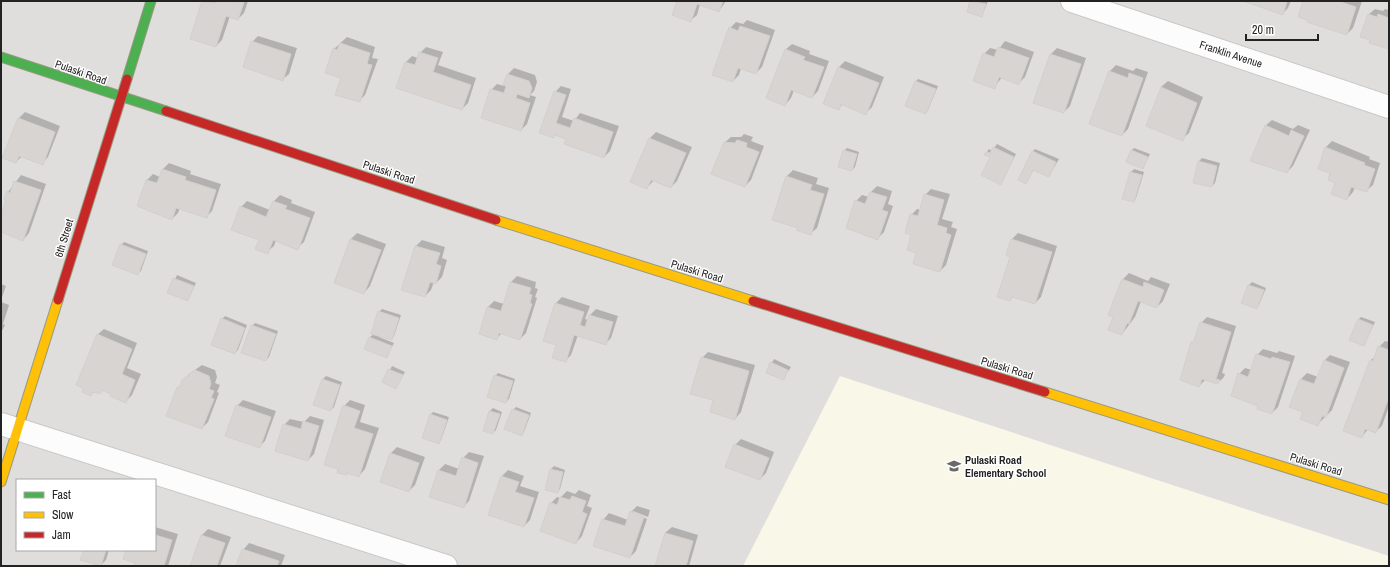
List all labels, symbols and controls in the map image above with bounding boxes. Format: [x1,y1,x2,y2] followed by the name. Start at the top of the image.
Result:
[1246,16,1318,42] scale bar
[1252,22,1274,38] text: 20 m
[1198,37,1264,71] street label: Franklin Avenue
[53,57,109,87] street label: Pulaski Road
[361,157,417,187] street label: Pulaski Road
[52,217,77,259] street label: 6th Street
[669,256,725,286] street label: Pulaski Road
[979,353,1035,383] street label: Pulaski Road
[1288,449,1344,479] street label: Pulaski Road
[965,453,1046,480] place label: Pulaski Road Elementary School
[946,458,962,474] school or university icon: Pulaski Road Elementary School
[16,479,156,551] legend
[52,487,71,503] text: Fast
[52,507,74,523] text: Slow
[52,527,71,543] text: Jam

